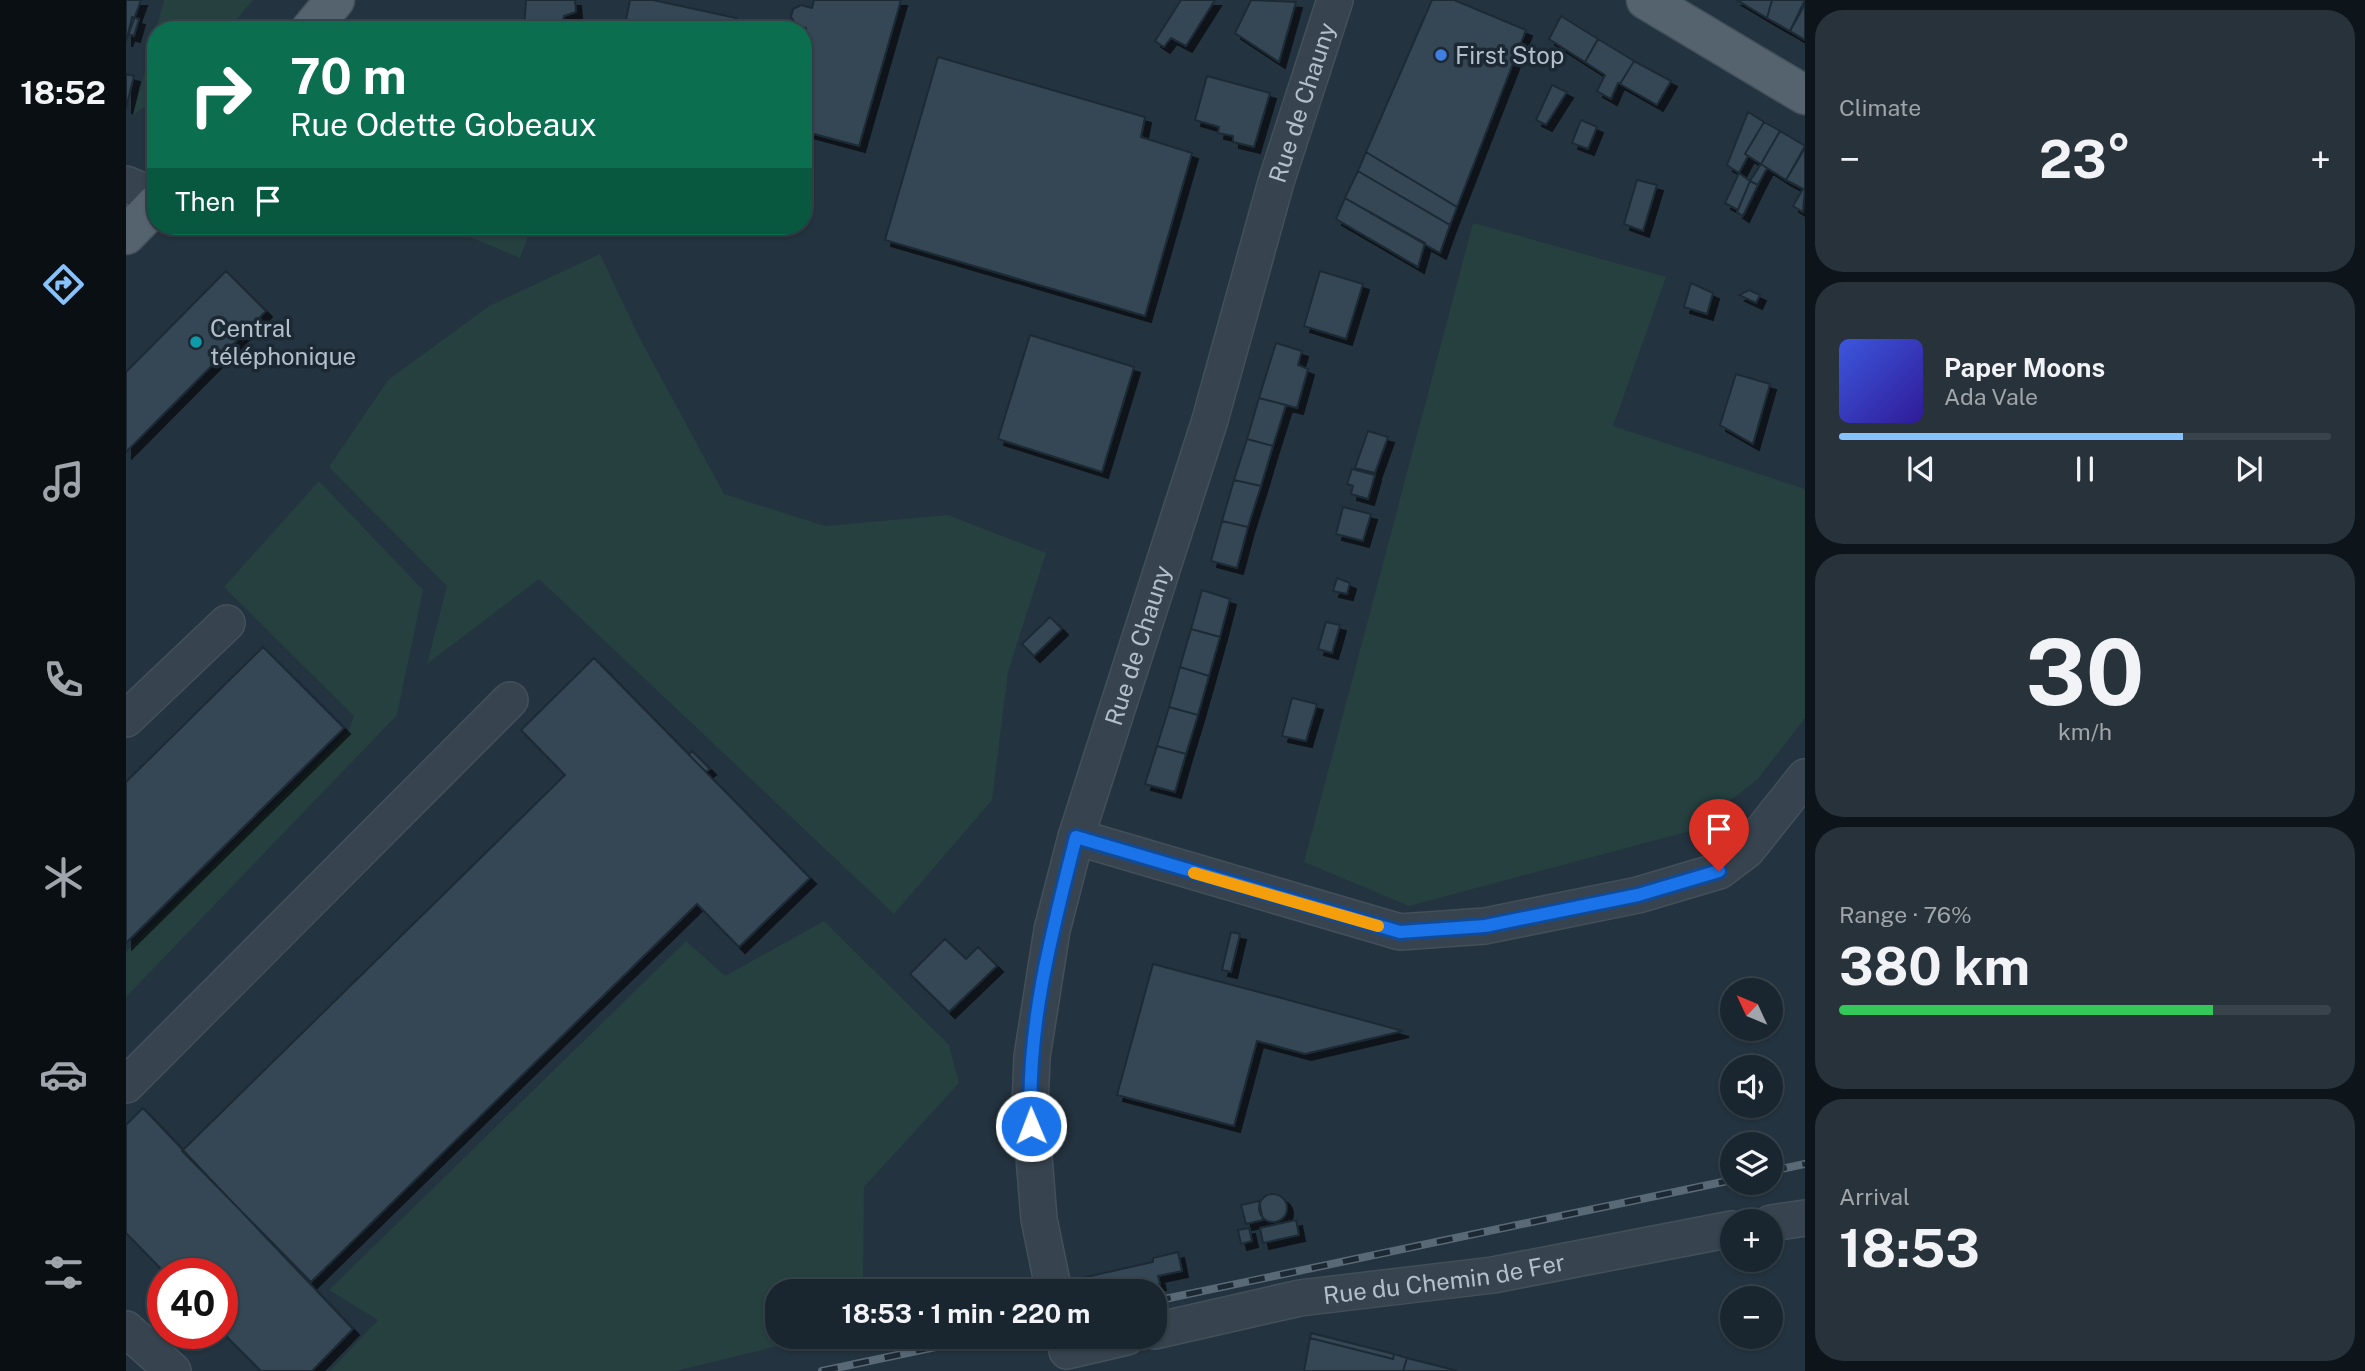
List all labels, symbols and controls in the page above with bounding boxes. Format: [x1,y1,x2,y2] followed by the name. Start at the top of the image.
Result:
[1263,19,1341,186] street label: Rue de Chauny
[1455,41,1564,69] place label: First Stop
[290,47,407,105] text: 70 m
[1433,47,1449,63] marker: First Stop
[175,49,266,140] icon: right
[20,74,106,111] text: 18:52
[1839,94,1921,121] text: Climate
[290,106,597,143] text: Rue Odette Gobeaux
[2039,129,2131,190] text: 23°
[1839,137,1860,182] text: −
[2310,137,2331,182] text: +
[249,182,287,220] icon: arrive
[175,186,235,217] text: Then
[39,260,88,309] icon: directions
[210,314,356,370] place label: Central téléphonique
[188,334,204,350] marker: Central téléphonique
[1944,352,2105,383] text: Paper Moons
[1944,383,2038,410] text: Ada Vale
[1902,450,1940,488] icon: previous
[2066,450,2104,488] icon: pause
[2230,450,2268,488] icon: next
[39,457,88,506] icon: music
[1099,561,1176,729] street label: Rue de Chauny
[2026,619,2144,725] text: 30
[39,655,88,704] icon: phone
[2058,718,2112,745] text: km/h
[1689,799,1749,871] pin
[1700,810,1738,848] icon: arrive
[39,853,88,902] icon: climate
[1839,901,1972,928] text: Range · 76%
[1839,936,2030,997] text: 380 km
[1720,978,1783,1041] north arrow
[1720,978,1783,1349] map controls
[39,1050,88,1099] icon: car
[1720,1055,1783,1118] button: sound
[994,1089,1068,1163] position arrow
[1720,1132,1783,1195] button: layers
[1839,1183,1910,1210] text: Arrival
[1720,1209,1783,1272] button: +
[1839,1218,1980,1279] text: 18:53
[1322,1247,1567,1309] street label: Rue du Chemin de Fer
[39,1248,88,1297] icon: filters
[147,1258,238,1349] speed limit sign: 40
[1720,1286,1783,1349] button: −
[842,1298,1090,1329] text: 18:53 · 1 min · 220 m

